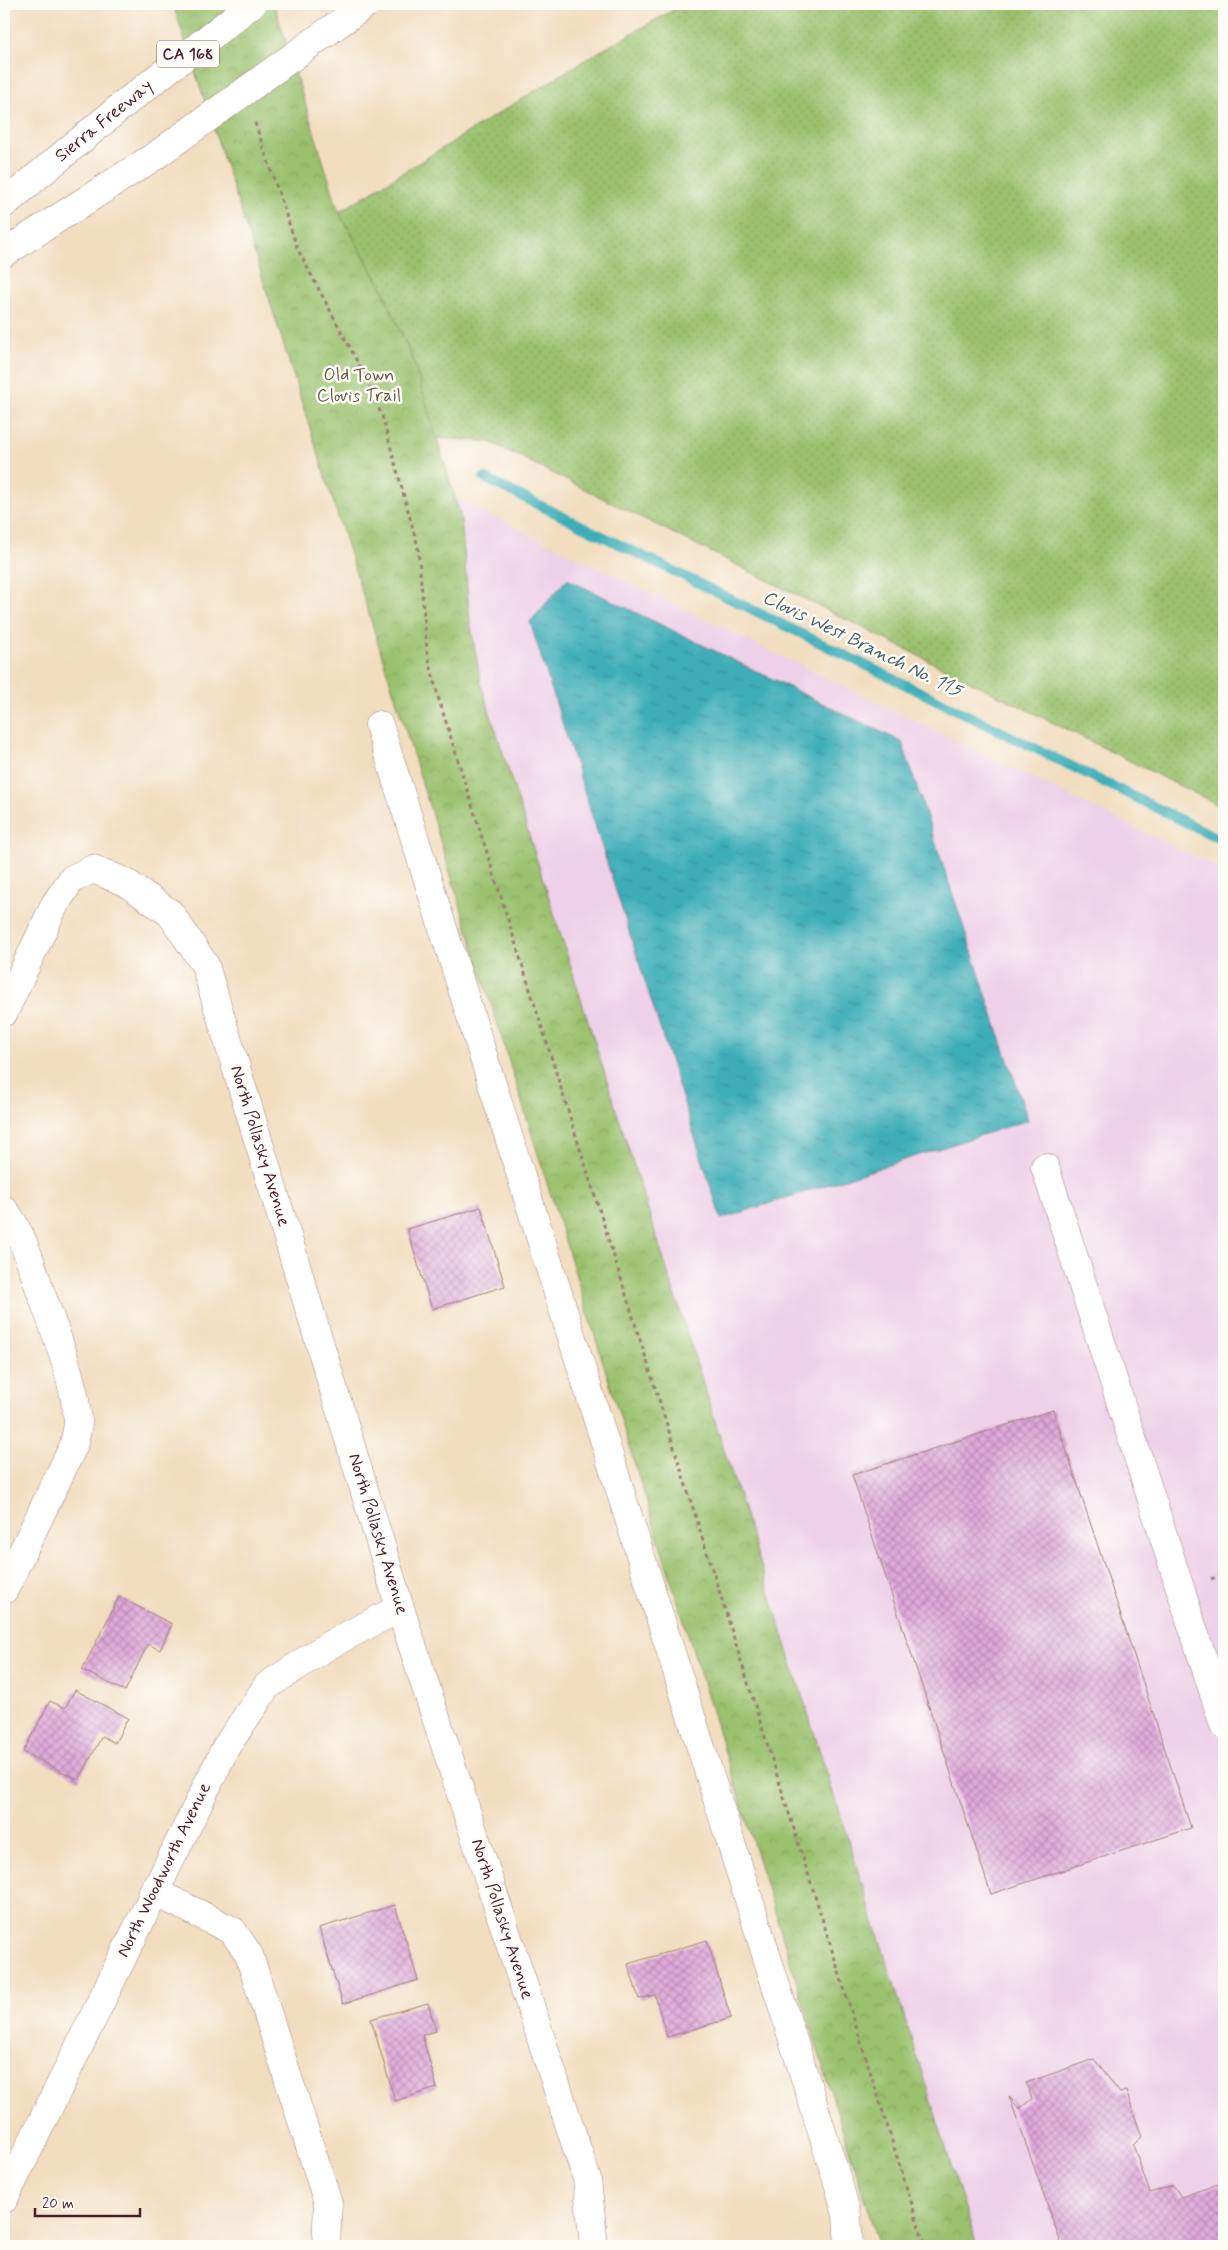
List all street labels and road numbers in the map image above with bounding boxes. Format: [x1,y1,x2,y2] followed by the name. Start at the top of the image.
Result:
[157,41,219,68] road number: CA 168
[50,74,158,168] street label: Sierra Freeway
[224,1062,296,1230] street label: North Pollasky Avenue
[342,1450,414,1618] street label: North Pollasky Avenue
[111,1778,217,1961] street label: North Woodworth Avenue
[465,1836,539,2002] street label: North Pollasky Avenue

